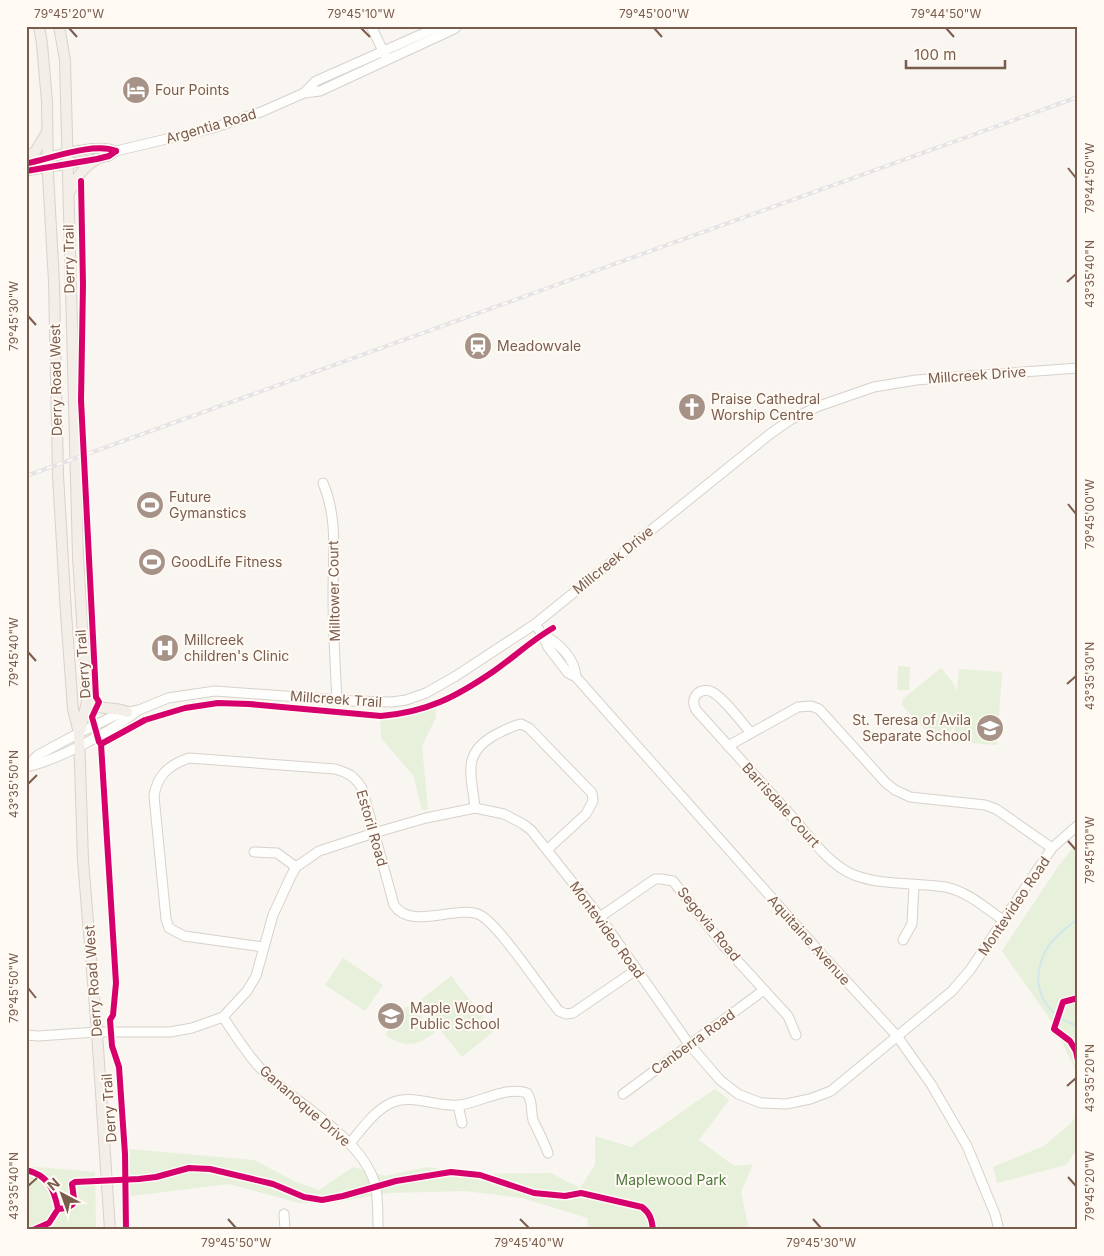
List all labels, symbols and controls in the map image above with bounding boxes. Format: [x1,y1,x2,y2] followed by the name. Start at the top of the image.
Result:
[34,6,104,21] text: 79°45'20"W
[327,6,395,21] text: 79°45'10"W
[619,6,689,21] text: 79°45'00"W
[911,6,981,21] text: 79°44'50"W
[906,38,1005,70] scale bar
[914,45,956,64] text: 100 m
[121,75,151,105] hotel icon: Four Points
[155,81,229,98] place label: Four Points
[164,104,258,147] street label: Argentia Road
[1082,143,1097,213] text: 79°44'50"W
[59,224,78,294] street label: Derry Trail
[1082,240,1097,308] text: 43°35'40"N
[6,281,21,351] text: 79°45'30"W
[46,323,65,436] street label: Derry Road West
[463,331,493,361] station icon: Meadowvale
[497,337,581,354] place label: Meadowvale
[927,363,1027,386] street label: Millcreek Drive
[711,390,820,423] place label: Praise Cathedral Worship Centre
[677,392,707,422] church icon: Praise Cathedral Worship Centre
[1082,479,1097,549] text: 79°45'00"W
[169,488,246,521] place label: Future Gymanstics
[135,490,165,520] sports icon: Future Gymanstics
[569,522,656,597] street label: Millcreek Drive
[324,540,343,642] street label: Milltower Court
[137,547,167,577] sports icon: GoodLife Fitness
[171,553,282,570] place label: GoodLife Fitness
[6,617,21,687] text: 79°45'40"W
[72,629,93,699] street label: Derry Trail
[184,631,289,664] place label: Millcreek children's Clinic
[150,633,180,663] hospital icon: Millcreek children's Clinic
[1082,642,1097,710] text: 43°35'30"N
[290,687,383,710] street label: Millcreek Trail
[852,711,971,744] place label: St. Teresa of Avila Separate School
[975,713,1005,743] school or university icon: St. Teresa of Avila Separate School
[6,750,21,818] text: 43°35'50"N
[739,759,824,851] street label: Barrisdale Court
[353,788,391,868] street label: Estoril Road
[1082,816,1097,884] text: 79°45'10"W
[974,853,1053,958] street label: Montevideo Road
[567,878,648,982] street label: Montevideo Road
[674,883,745,964] street label: Segovia Road
[764,891,854,988] street label: Aquitaine Avenue
[80,924,105,1037] street label: Derry Road West
[6,953,21,1023] text: 79°45'50"W
[410,999,500,1032] place label: Maple Wood Public School
[376,1001,406,1031] school or university icon: Maple Wood Public School
[647,1005,738,1078] street label: Canberra Road
[1082,1044,1097,1112] text: 43°35'20"N
[256,1062,354,1150] street label: Gananoque Drive
[98,1073,119,1143] street label: Derry Trail
[1082,1151,1097,1221] text: 79°45'20"W
[6,1152,21,1220] text: 43°35'40"N
[38,1168,88,1218] north arrow
[616,1171,727,1188] park label: Maplewood Park
[44,1174,63,1194] text: N
[201,1235,271,1250] text: 79°45'50"W
[494,1235,564,1250] text: 79°45'40"W
[786,1235,856,1250] text: 79°45'30"W

